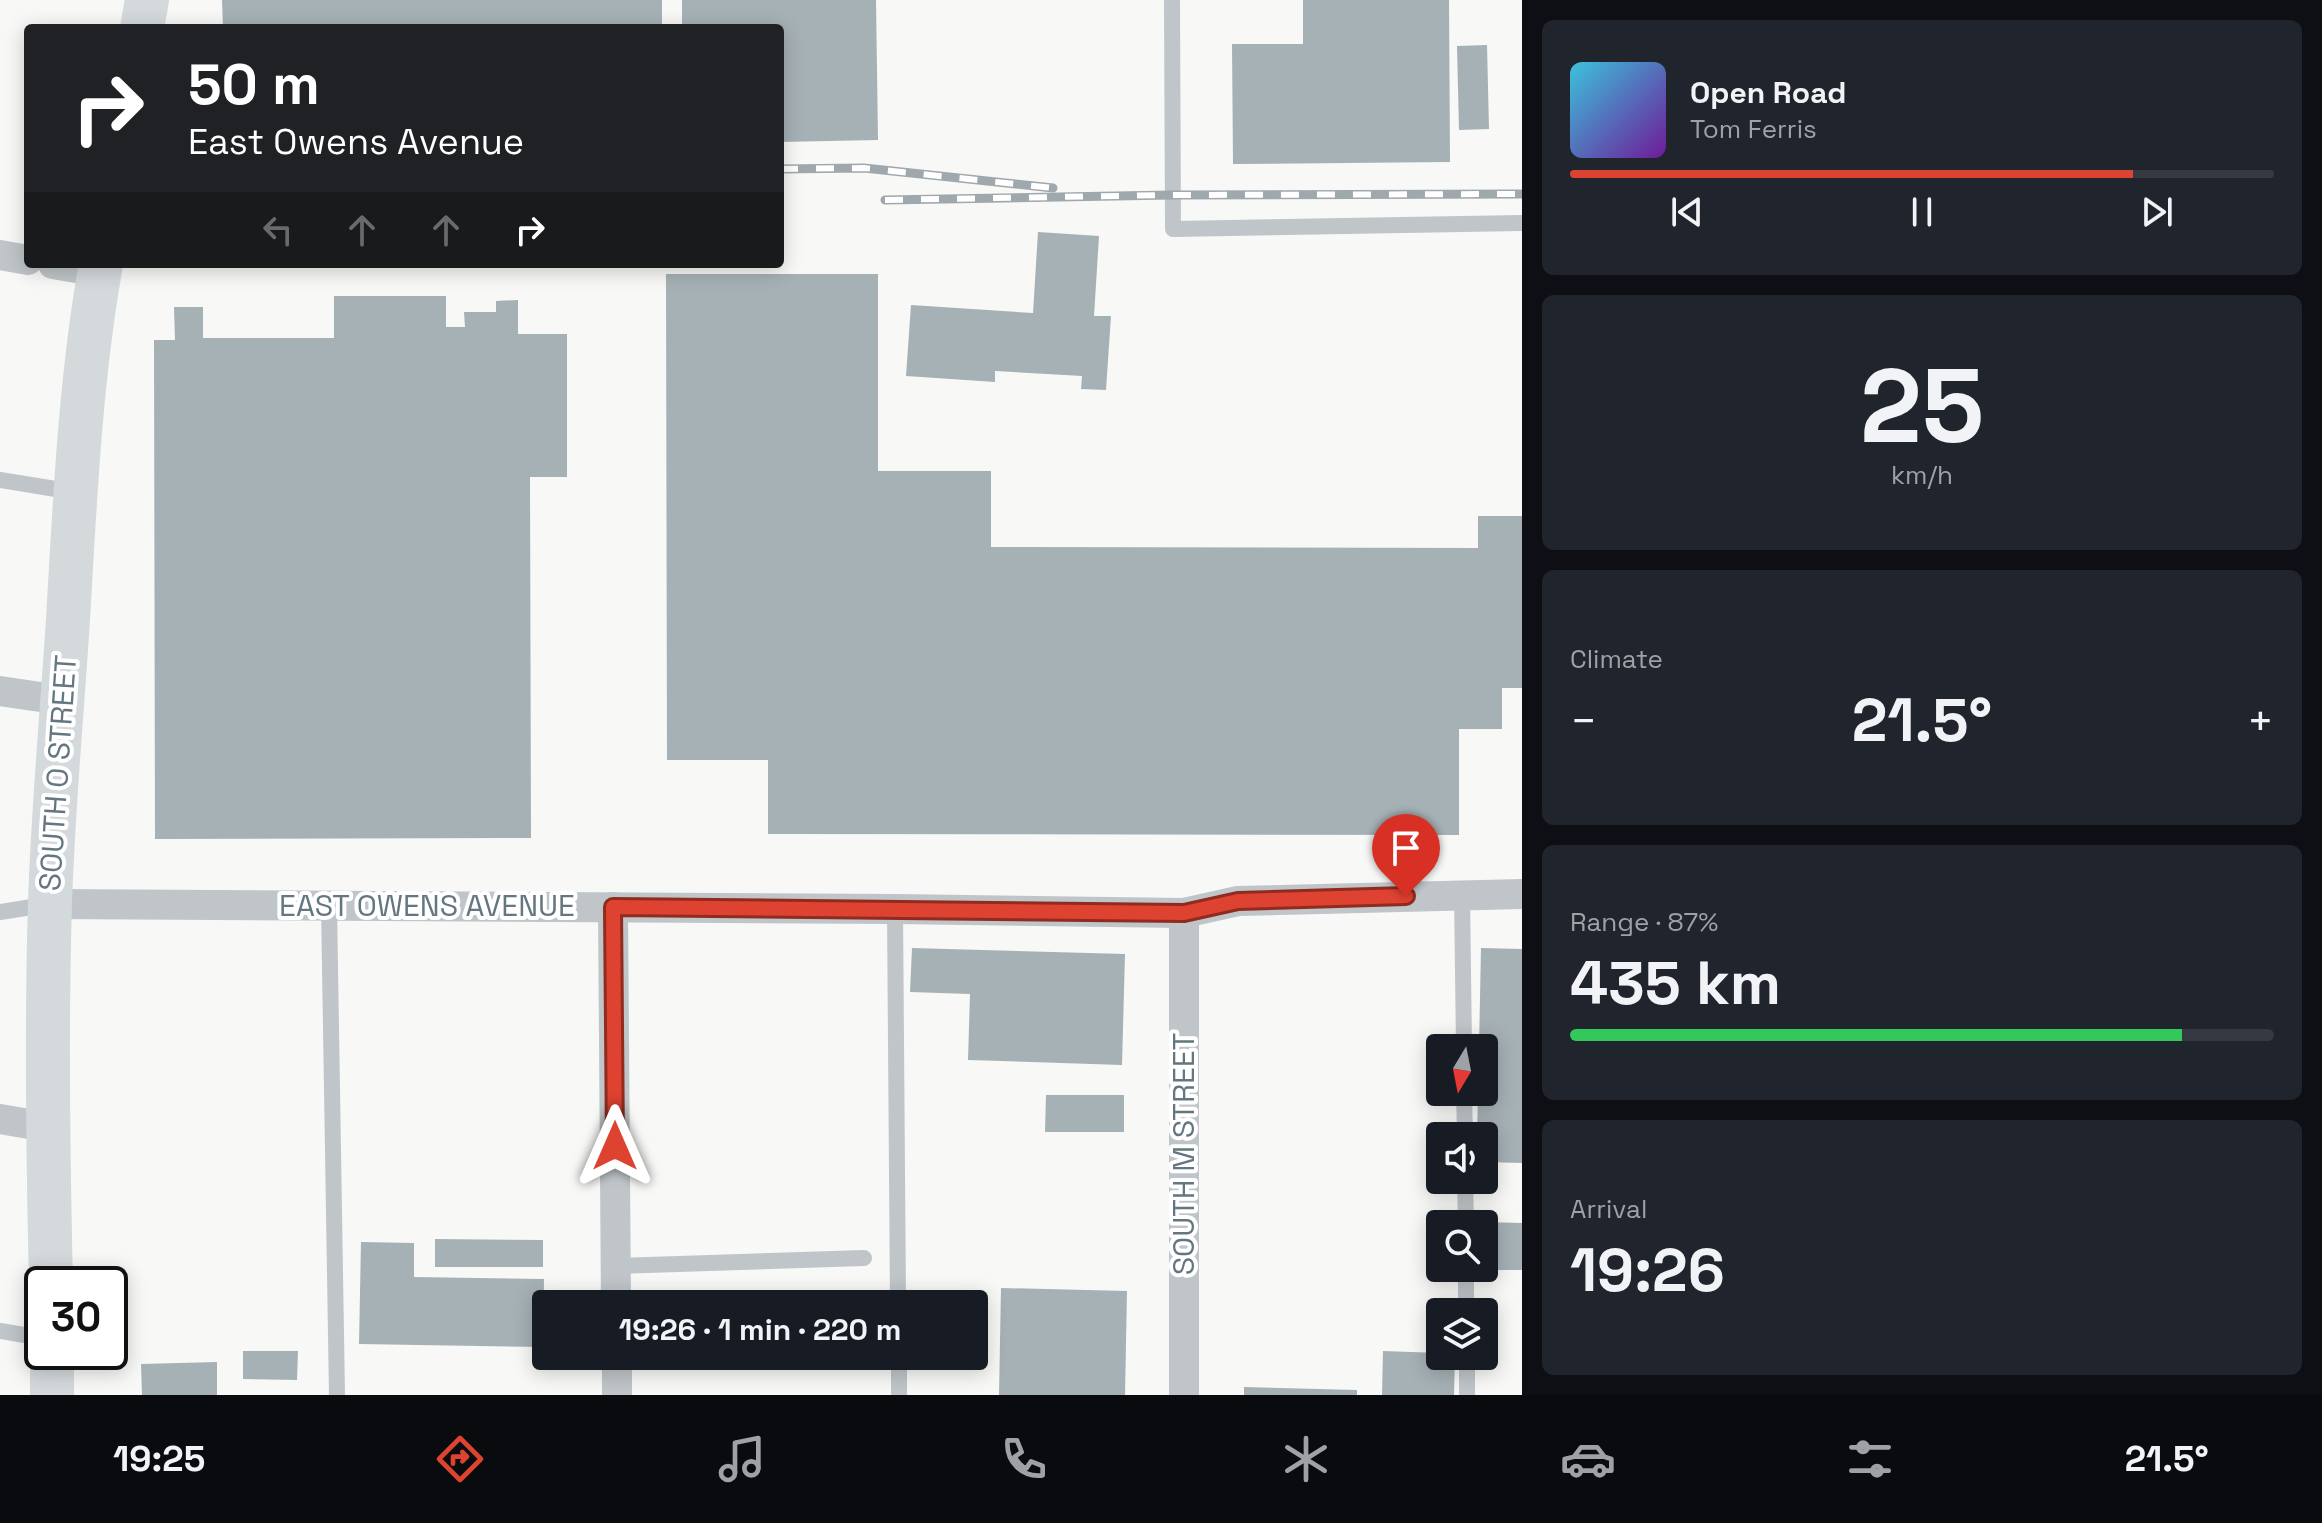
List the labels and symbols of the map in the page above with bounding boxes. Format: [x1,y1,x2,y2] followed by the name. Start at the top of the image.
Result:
[30,654,85,892] street label: SOUTH O STREET
[1372,814,1440,896] pin
[279,886,575,925] street label: EAST OWENS AVENUE
[1164,1033,1203,1275] street label: SOUTH M STREET
[1426,1034,1498,1106] north arrow
[573,1104,657,1188] position arrow
[24,1266,128,1370] speed limit sign: 30

